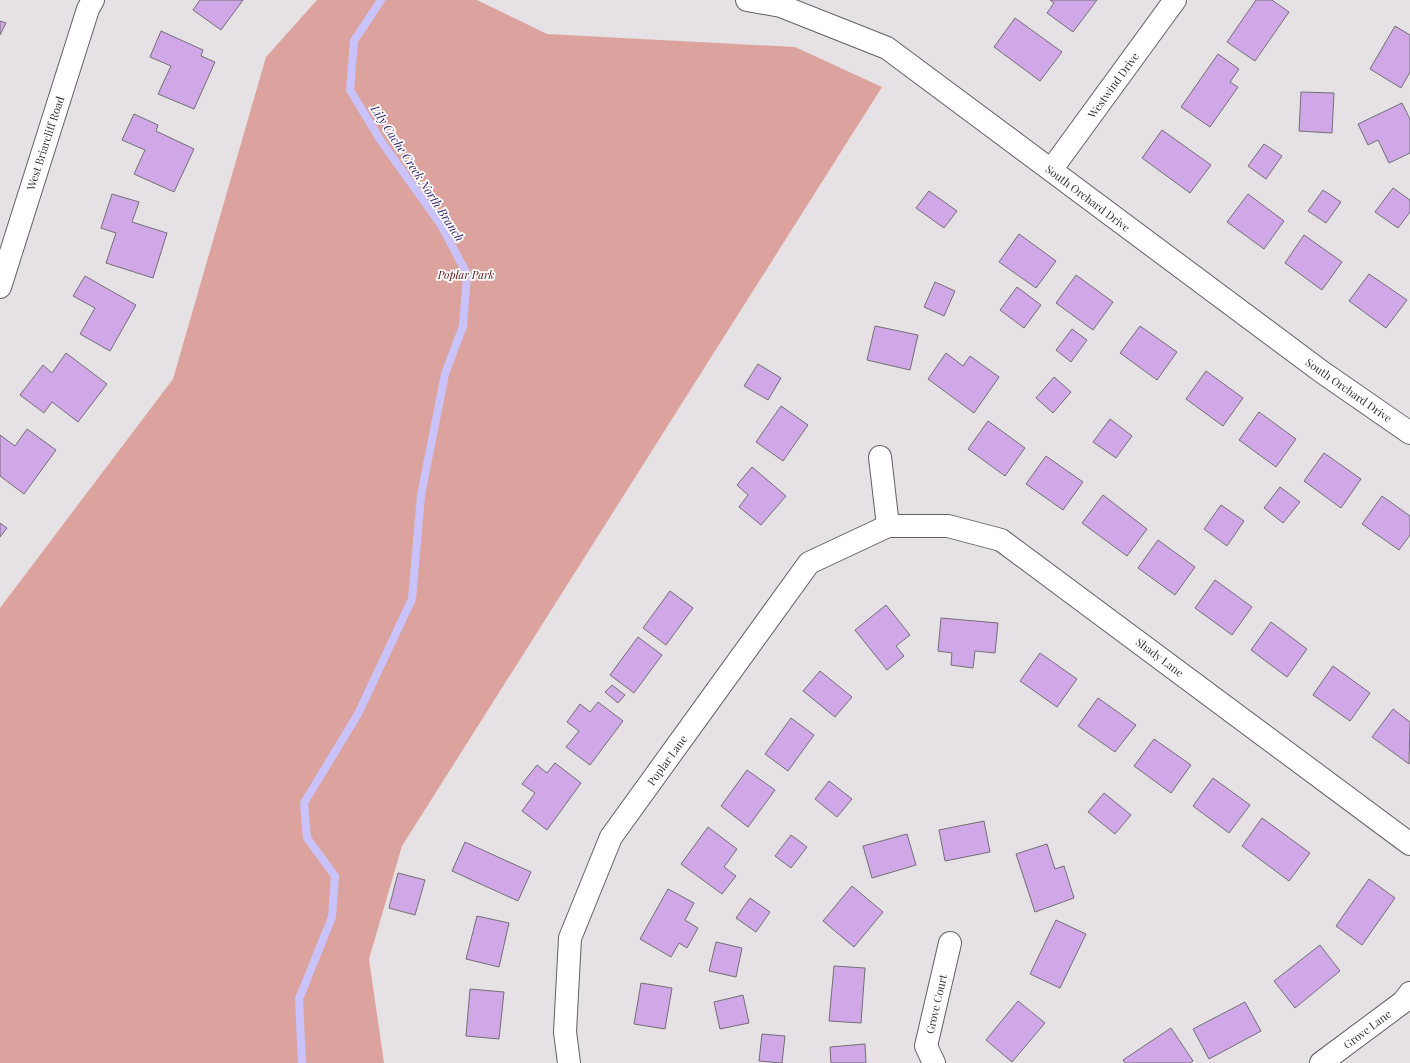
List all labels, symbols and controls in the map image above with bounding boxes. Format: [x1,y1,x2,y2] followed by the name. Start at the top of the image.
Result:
[1083,49,1142,122] street label: Westwind Drive
[22,94,67,193] street label: West Briarcliff Road
[367,101,468,244] water label: Lily Cache Creek North Branch
[1043,161,1134,235] street label: South Orchard Drive
[437,267,495,282] park label: Poplar Park
[1303,355,1396,426] street label: South Orchard Drive
[1133,634,1187,680] street label: Shady Lane
[644,731,691,788] street label: Poplar Lane
[922,973,950,1035] street label: Grove Court
[1340,1006,1394,1052] street label: Grove Lane

